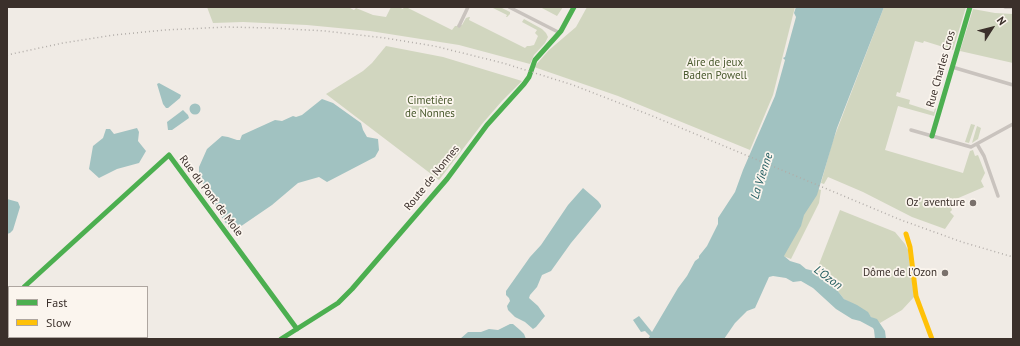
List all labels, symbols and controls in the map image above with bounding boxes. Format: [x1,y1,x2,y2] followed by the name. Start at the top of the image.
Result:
[972,8,1012,48] north arrow
[994,14,1009,28] text: N
[924,29,958,109] street label: Rue Charles Cros
[683,56,747,82] park label: Aire de jeux Baden Powell
[405,94,455,120] park label: Cimetière de Nonnes
[402,143,462,213] street label: Route de Nonnes
[748,151,776,201] water label: La Vienne
[176,153,246,239] street label: Rue du Pont de Mole
[906,196,965,210] place label: Oz' aventure
[968,198,978,208] marker: Oz' aventure
[811,263,845,293] water label: L'Ozon
[863,266,937,280] place label: Dôme de l'Ozon
[940,268,950,278] marker: Dôme de l'Ozon
[8,286,148,338] legend
[46,295,67,310] text: Fast
[46,315,71,330] text: Slow

